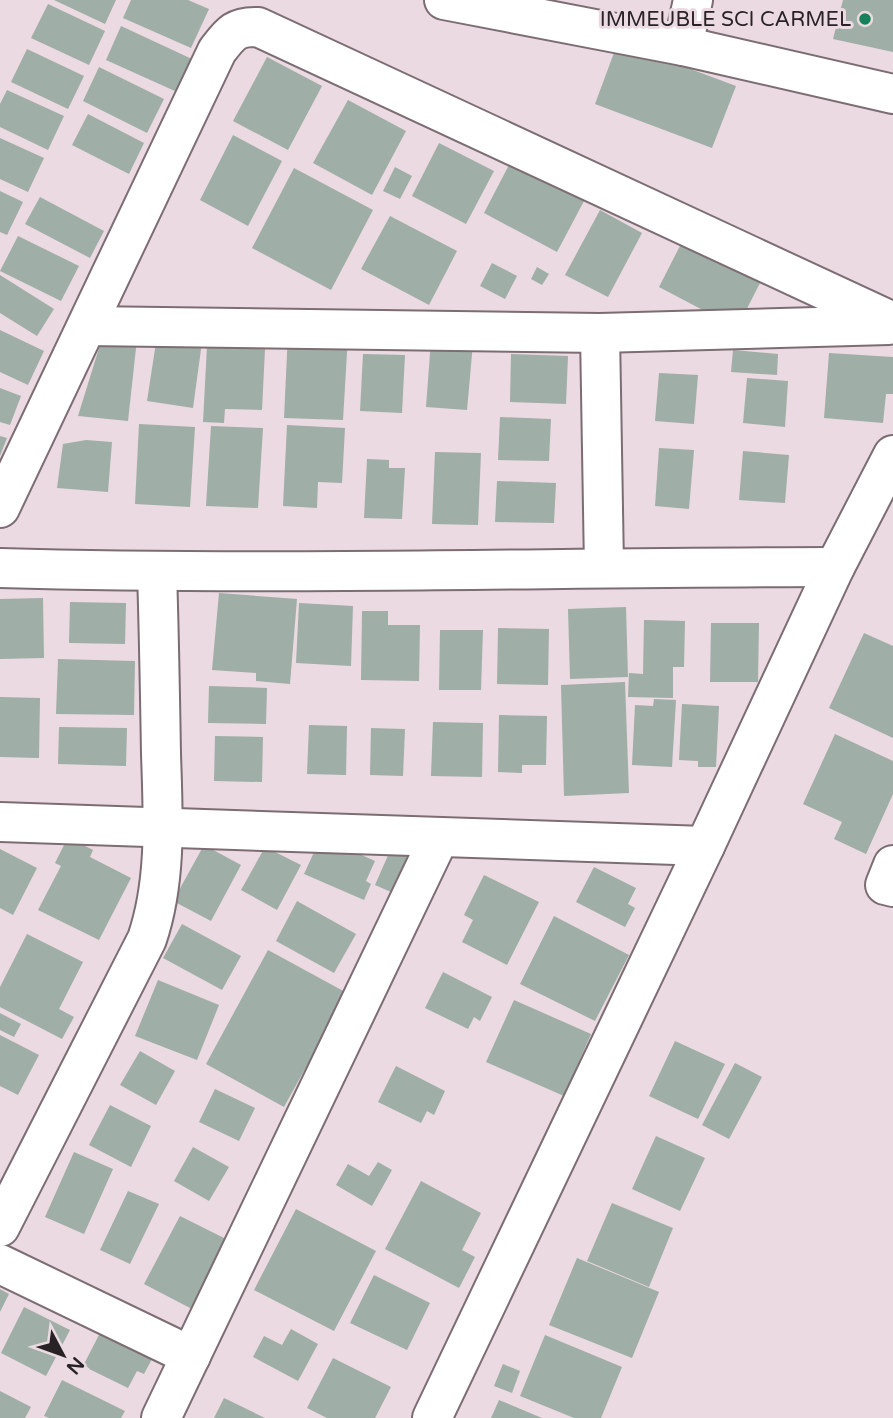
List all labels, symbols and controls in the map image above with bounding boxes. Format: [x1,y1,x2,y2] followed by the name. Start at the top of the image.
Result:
[600,7,851,32] place label: IMMEUBLE SCI CARMEL
[857,11,873,27] marker: IMMEUBLE SCI CARMEL
[28,1320,98,1390] north arrow
[62,1353,88,1378] text: N

